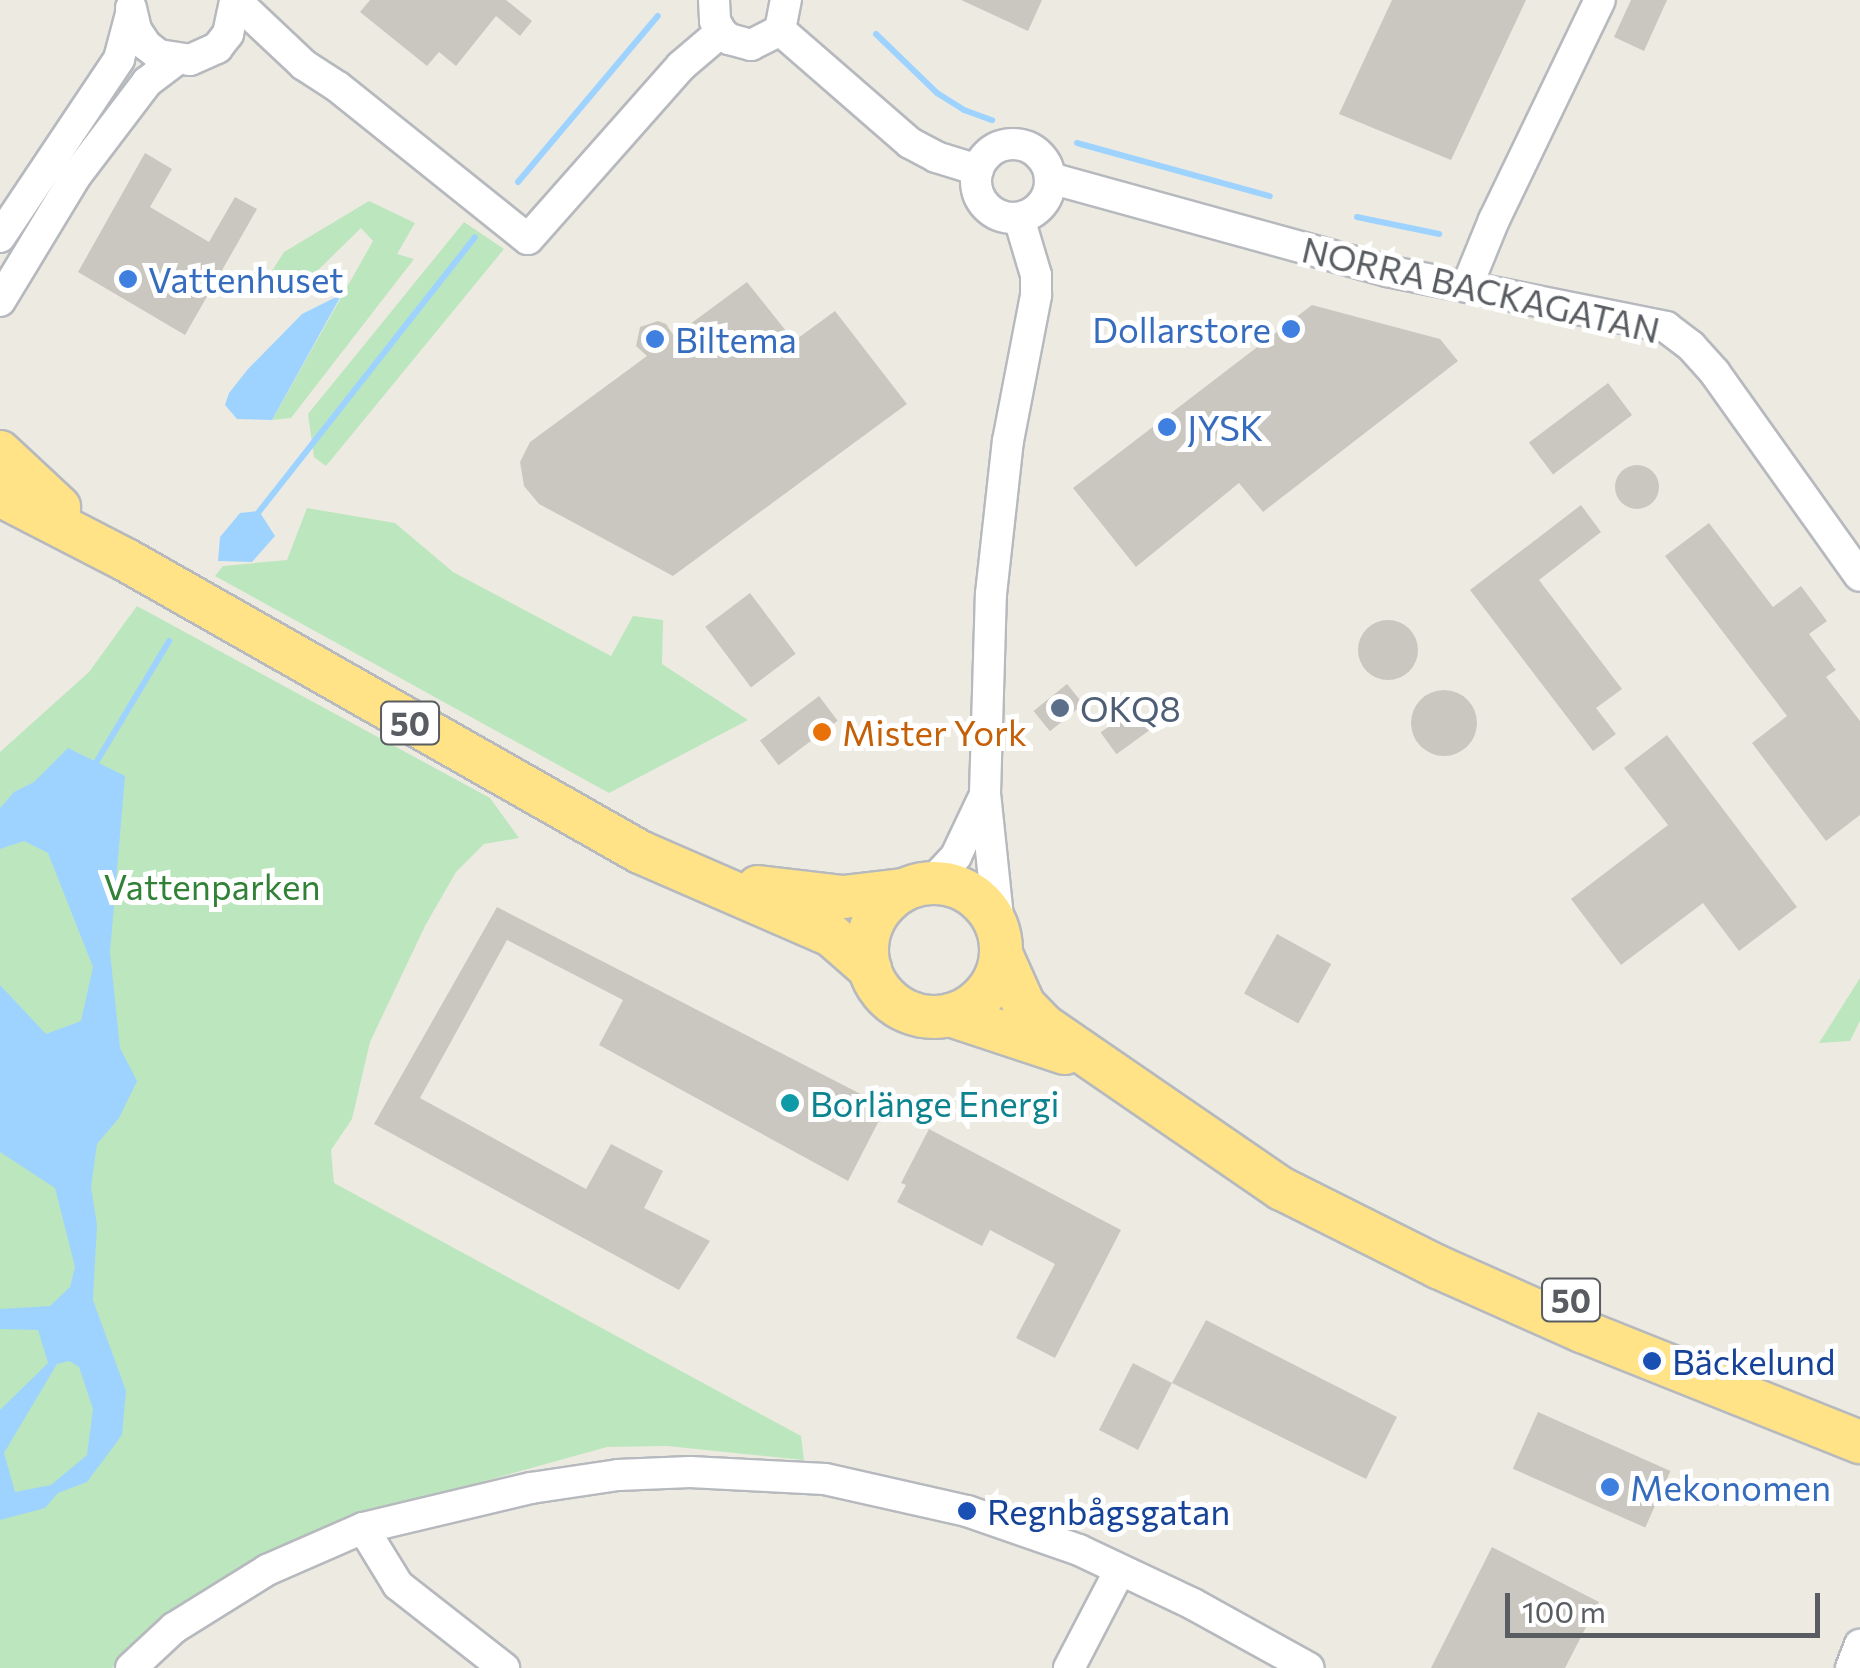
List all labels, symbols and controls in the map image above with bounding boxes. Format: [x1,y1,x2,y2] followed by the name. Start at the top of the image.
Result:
[1298,227,1664,351] street label: NORRA BACKAGATAN
[148,258,344,300] place label: Vattenhuset
[117,268,139,290] marker: Vattenhuset
[1092,308,1271,350] place label: Dollarstore
[675,318,797,360] place label: Biltema
[1280,318,1302,340] marker: Dollarstore
[644,328,666,350] marker: Biltema
[1187,406,1263,448] place label: JYSK
[1156,416,1178,438] marker: JYSK
[1080,687,1181,729] place label: OKQ8
[380,696,440,750] road number: 50
[1049,697,1071,719] marker: OKQ8
[842,711,1027,753] place label: Mister York
[811,721,833,743] marker: Mister York
[103,865,321,907] park label: Vattenparken
[810,1082,1060,1124] place label: Borlänge Energi
[779,1092,801,1114] marker: Borlänge Energi
[1541,1273,1601,1327] road number: 50
[1672,1340,1835,1382] place label: Bäckelund
[1641,1350,1663,1372] marker: Bäckelund
[1630,1466,1831,1508] place label: Mekonomen
[1599,1476,1621,1498] marker: Mekonomen
[987,1490,1230,1532] place label: Regnbågsgatan
[956,1500,978,1522] marker: Regnbågsgatan
[1510,1573,1825,1635] scale bar
[1522,1592,1606,1629] text: 100 m

